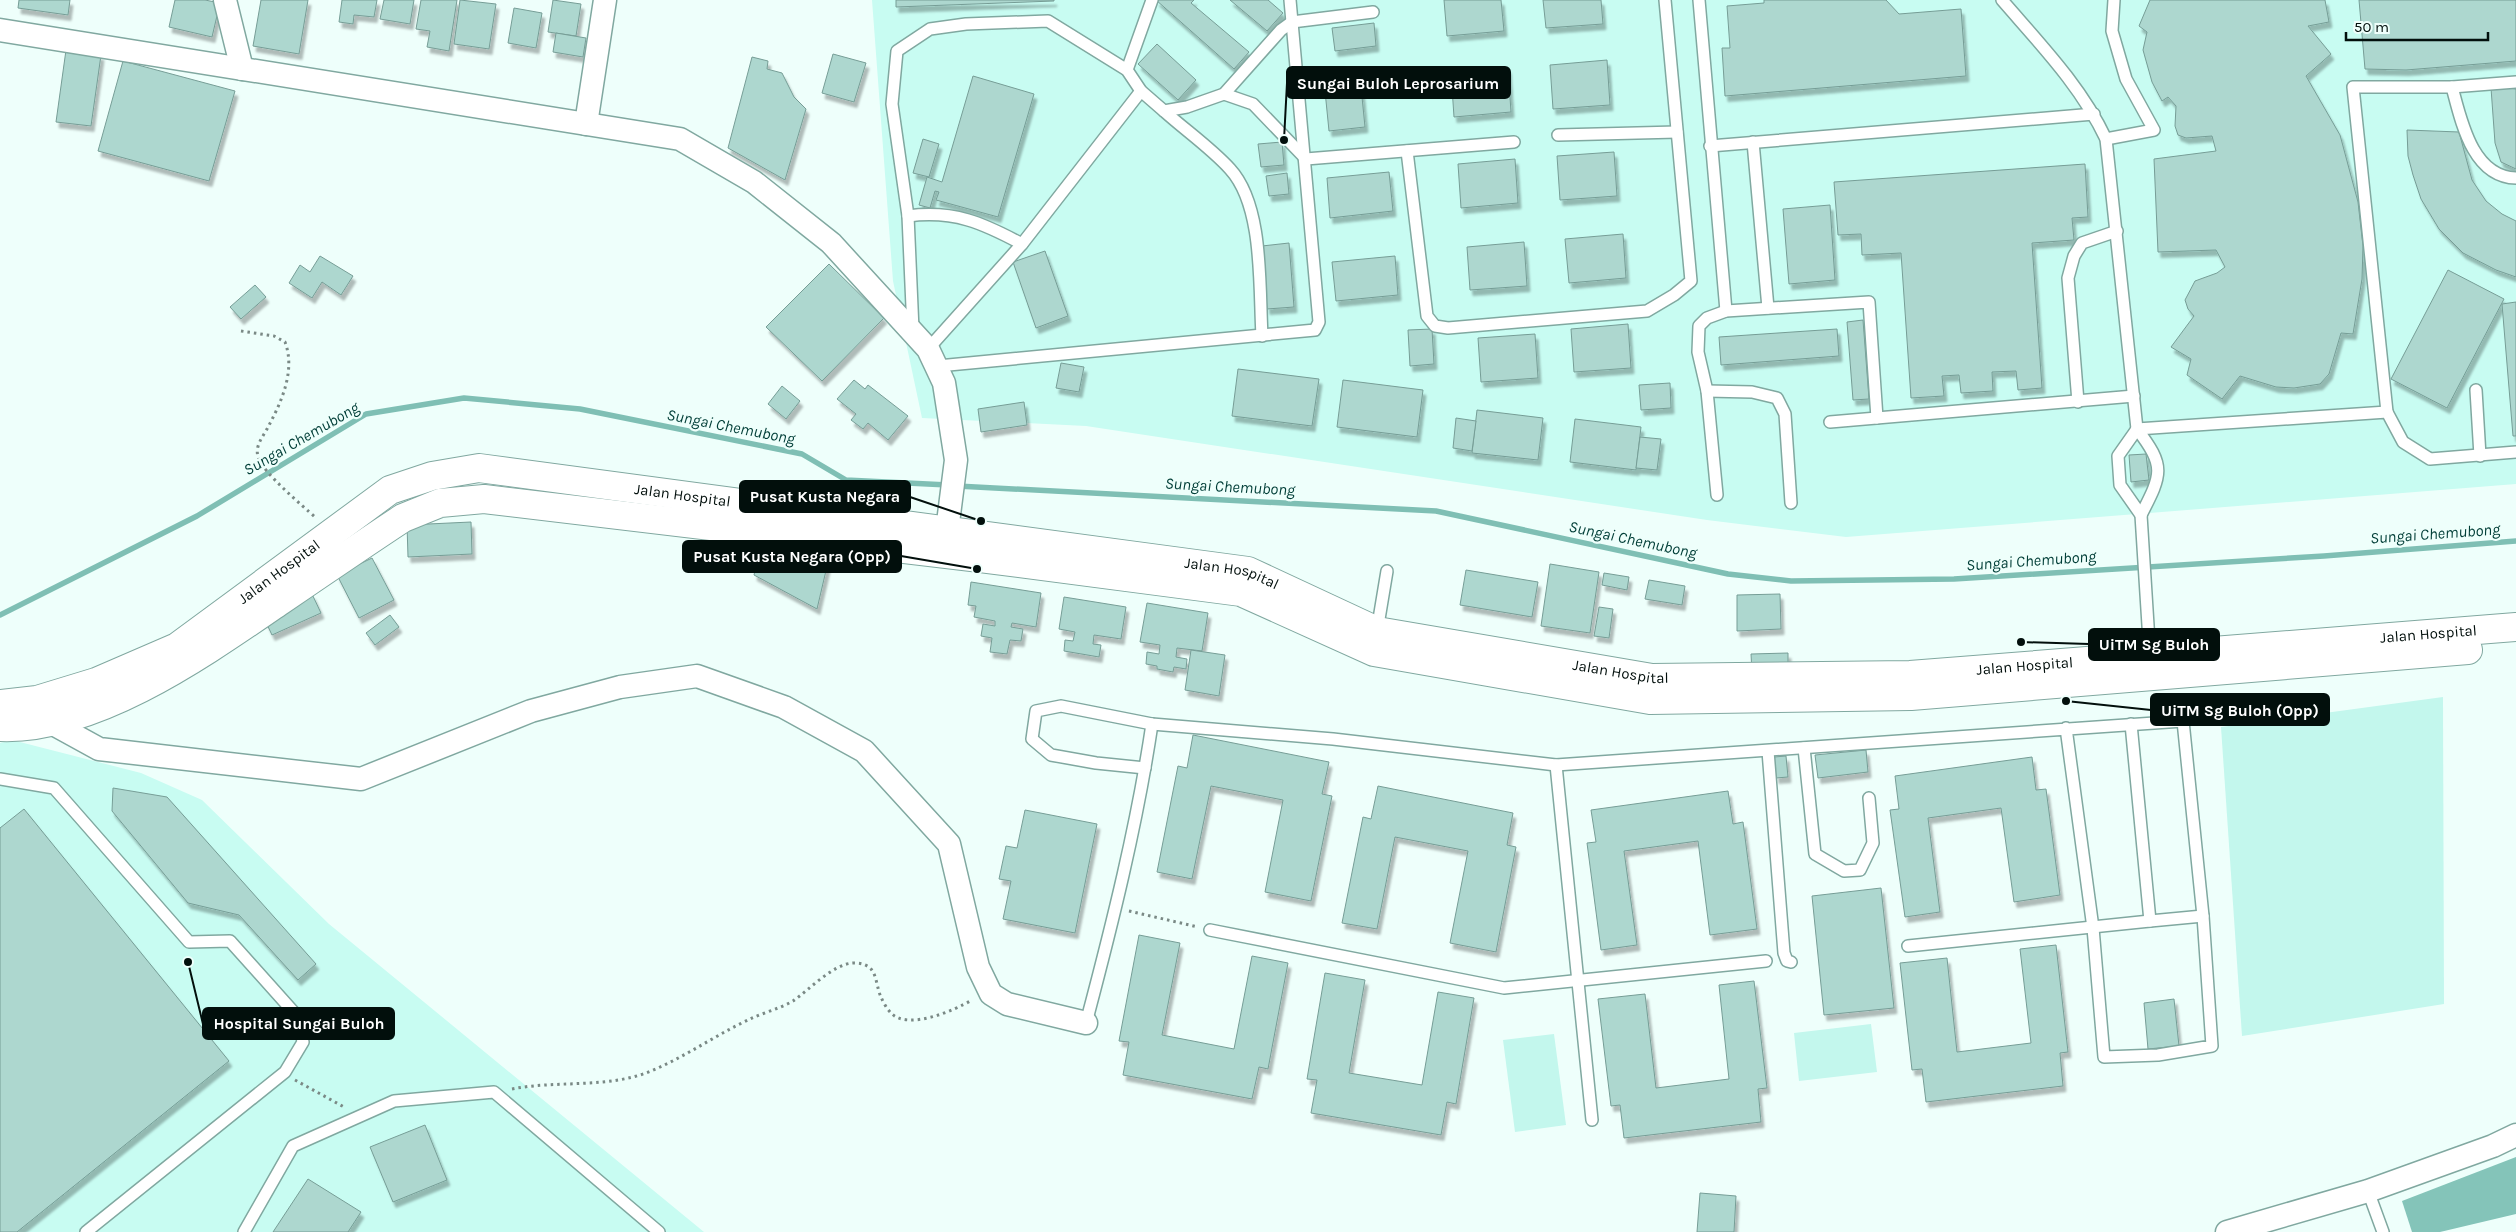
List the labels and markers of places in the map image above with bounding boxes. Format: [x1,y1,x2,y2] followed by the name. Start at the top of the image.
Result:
[1287,67,1510,98] callout: Sungai Buloh Leprosarium
[740,481,910,512] callout: Pusat Kusta Negara
[683,541,901,572] callout: Pusat Kusta Negara (Opp)
[2089,629,2219,660] callout: UiTM Sg Buloh
[2151,694,2329,725] callout: UiTM Sg Buloh (Opp)
[203,1008,394,1039] callout: Hospital Sungai Buloh

